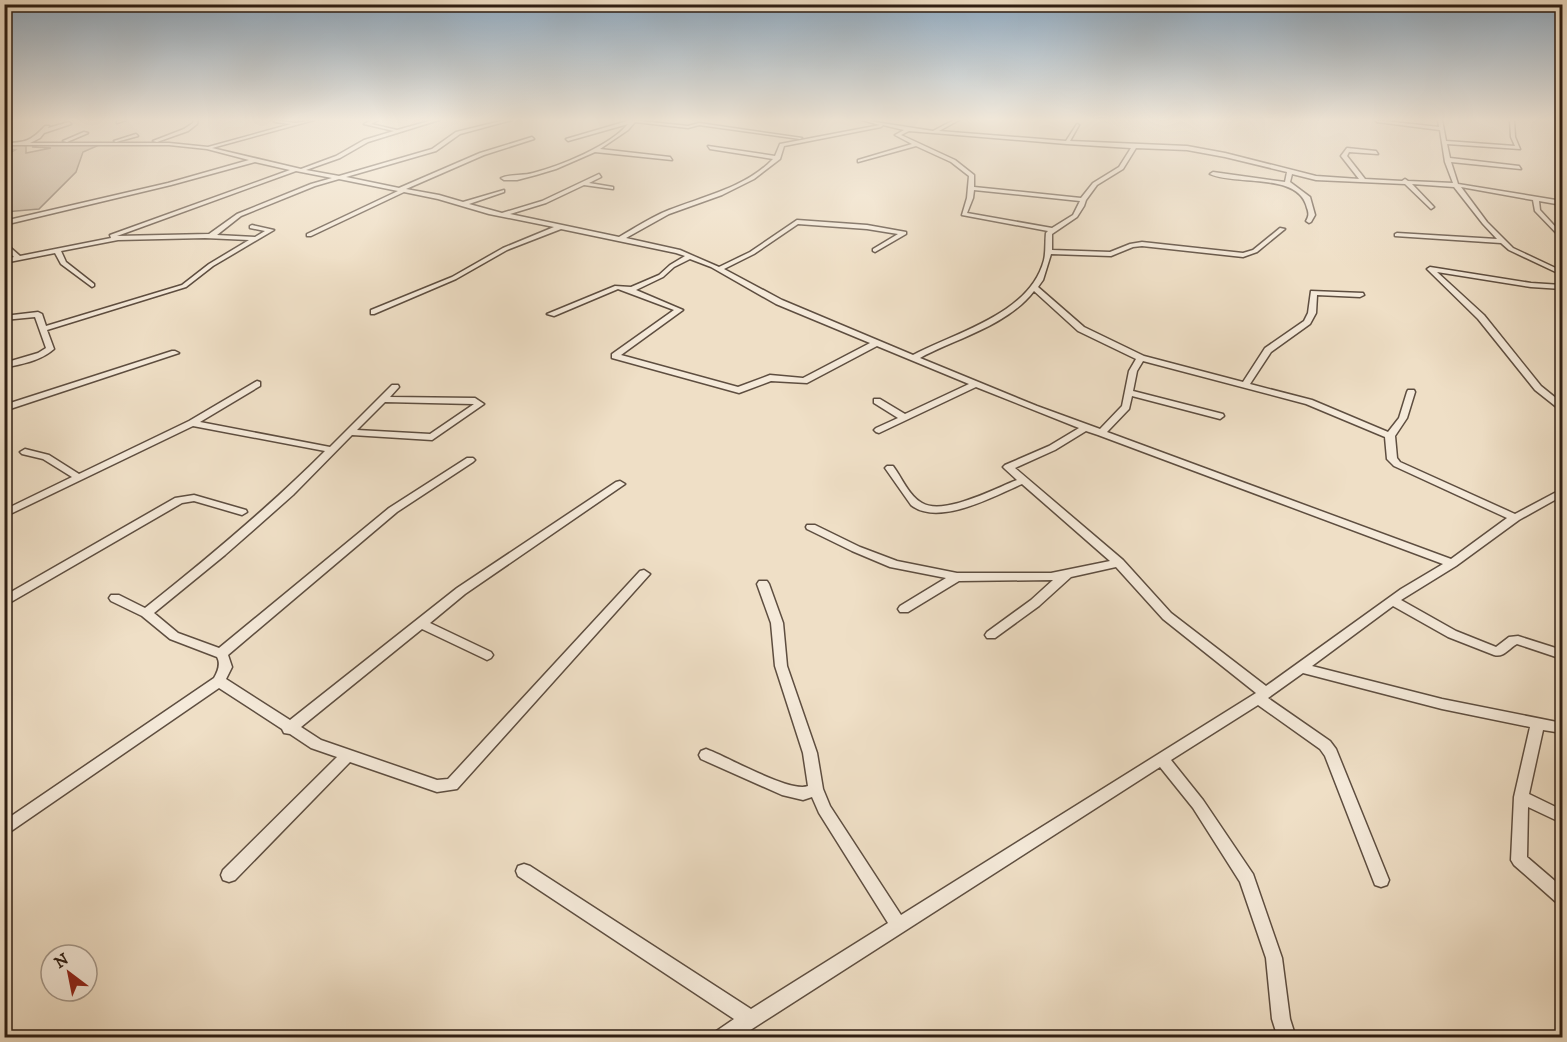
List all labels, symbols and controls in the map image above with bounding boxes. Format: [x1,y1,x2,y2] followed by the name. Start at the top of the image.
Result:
[39,943,99,1003] north arrow
[51,949,72,973] text: N

